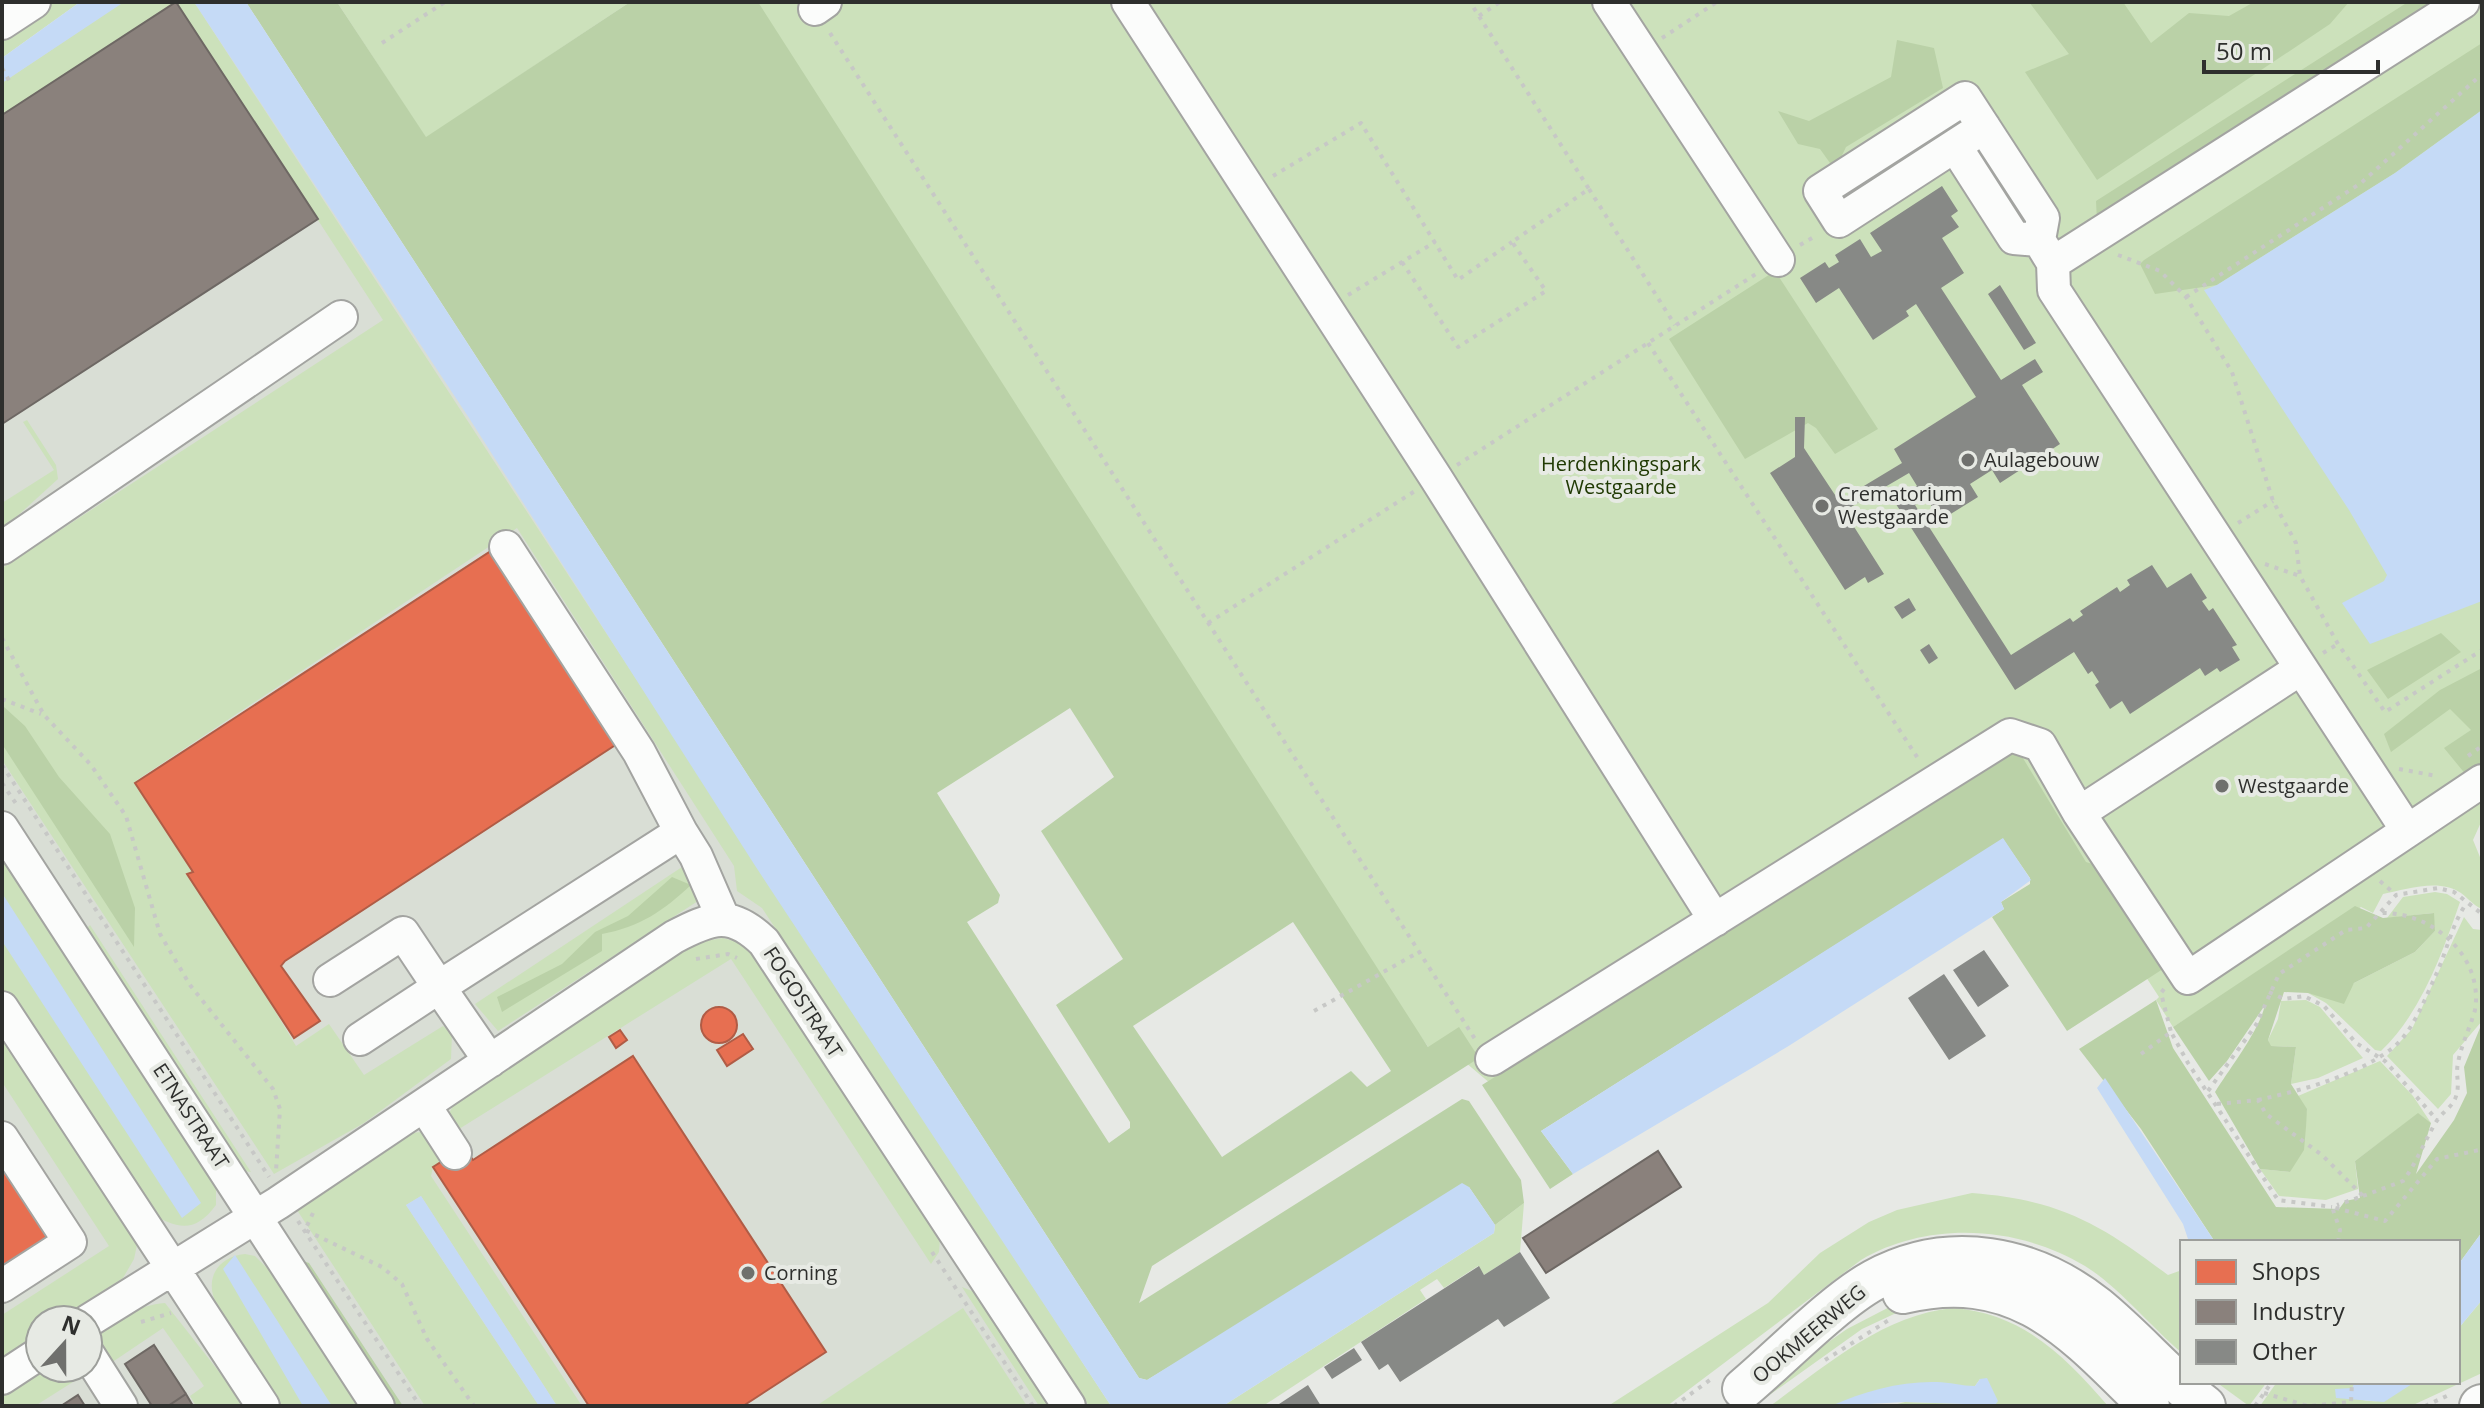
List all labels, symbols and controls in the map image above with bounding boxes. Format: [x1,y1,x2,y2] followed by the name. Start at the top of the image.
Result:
[2204,24,2378,74] scale bar
[2216,34,2272,67] text: 50 m
[1984,446,2100,473] place label: Aulagebouw
[1541,450,1702,500] park label: Herdenkingspark Westgaarde
[1959,451,1977,469] marker: Aulagebouw
[1838,480,1963,530] place label: Crematorium Westgaarde
[1813,497,1831,515] marker: Crematorium Westgaarde
[2238,772,2349,799] place label: Westgaarde
[2213,777,2231,795] marker: Westgaarde
[758,941,849,1062] street label: FOGOSTRAAT
[147,1058,236,1174] street label: ETNASTRAAT
[2180,1240,2460,1384] legend
[2252,1254,2320,1287] text: Shops
[764,1259,837,1286] place label: Corning
[739,1264,757,1282] marker: Corning
[1746,1278,1871,1389] street label: OOKMEERWEG
[2252,1294,2346,1327] text: Industry
[24,1304,104,1384] north arrow
[58,1307,85,1342] text: N
[2252,1334,2317,1367] text: Other

